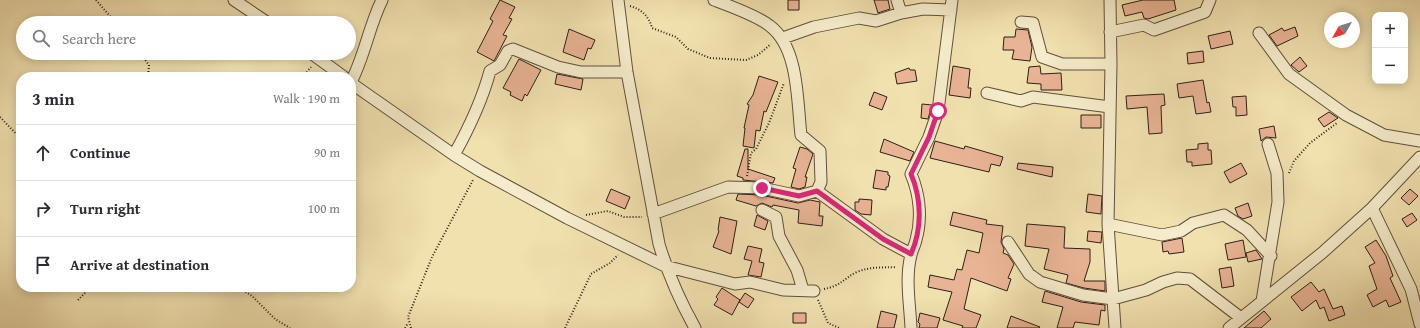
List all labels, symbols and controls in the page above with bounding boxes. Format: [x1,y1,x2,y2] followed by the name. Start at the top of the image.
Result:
[1324,12,1360,48] north arrow
[1372,12,1408,84] map controls
[1372,12,1408,48] button: +
[16,16,356,60] search box
[30,27,52,49] icon: search
[62,28,136,49] text: Search here
[1372,48,1408,84] button: −
[32,86,74,111] text: 3 min
[273,89,340,108] text: Walk · 190 m
[929,102,947,120] route start
[32,142,54,164] icon: ahead
[70,142,131,163] text: Continue
[314,143,340,162] text: 90 m
[753,179,771,197] route end
[32,198,54,220] icon: right
[70,198,141,219] text: Turn right
[308,199,340,218] text: 100 m
[32,254,54,276] icon: arrive
[70,254,209,275] text: Arrive at destination

